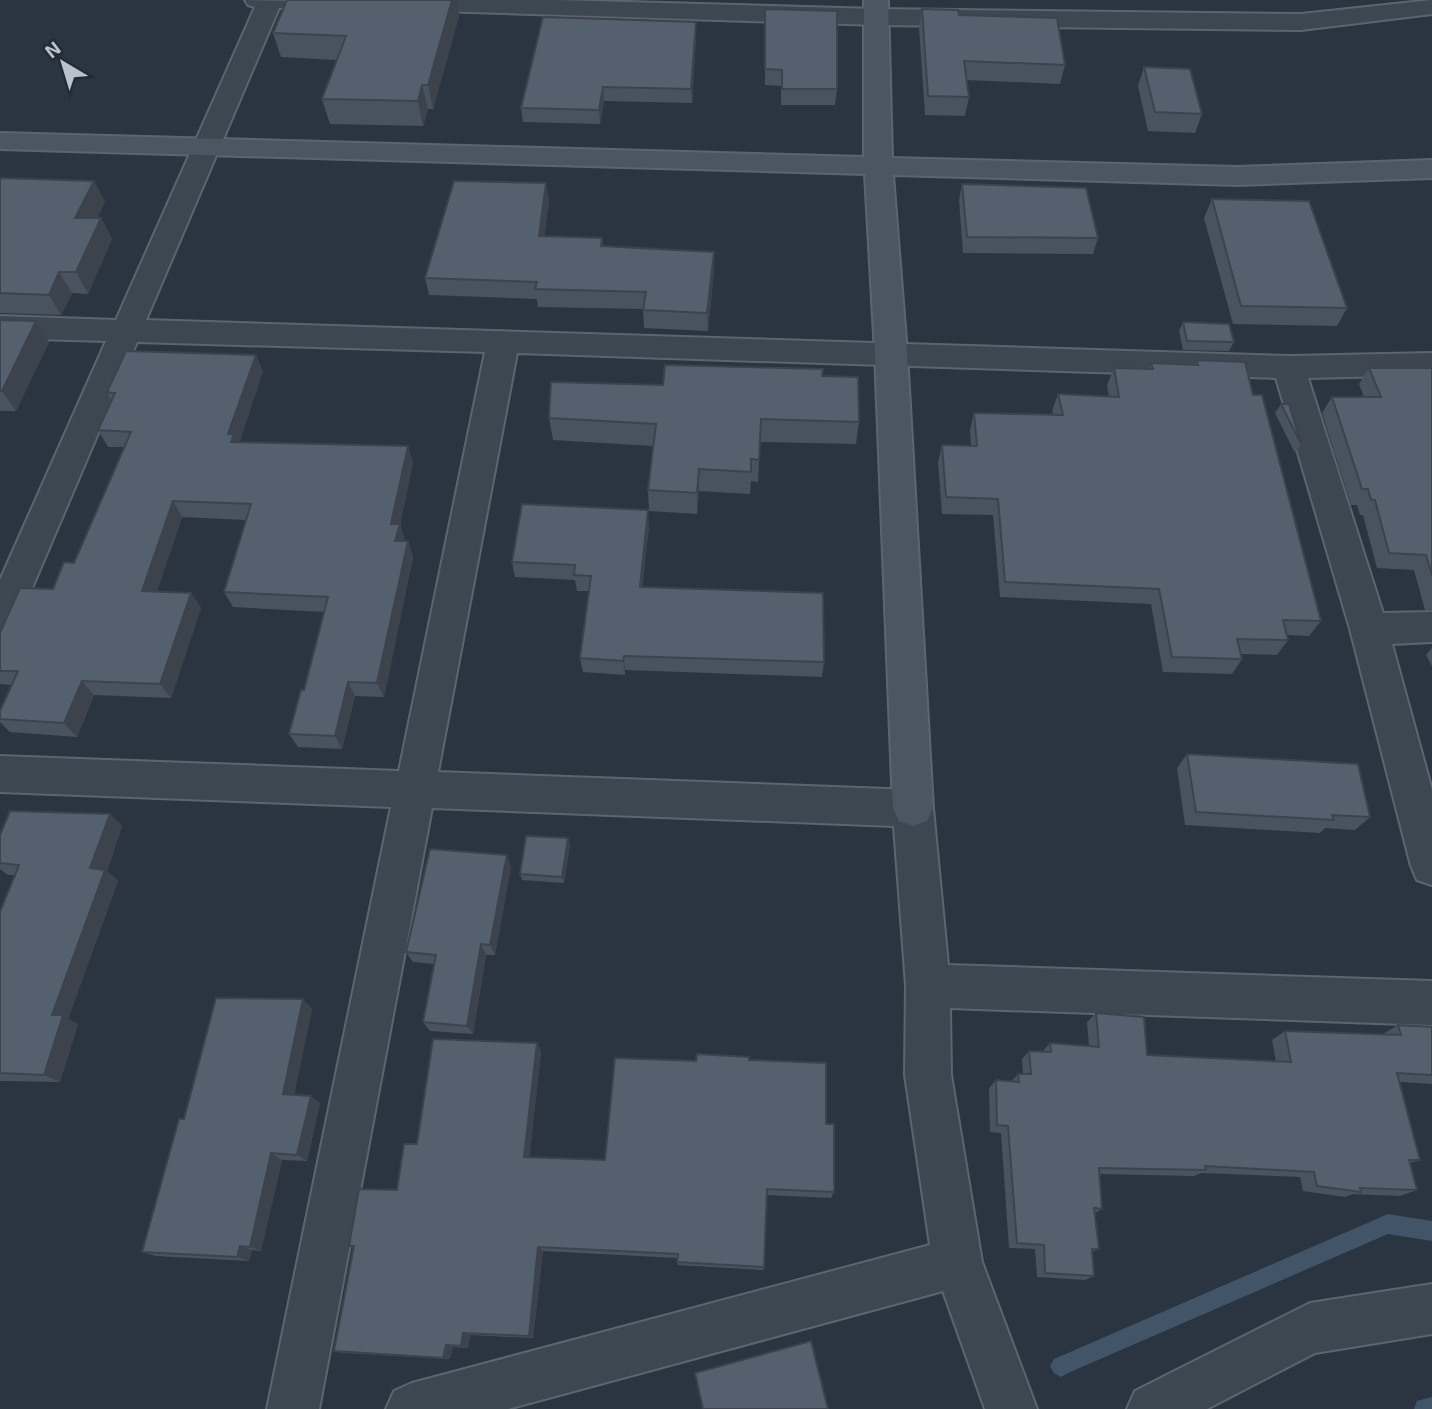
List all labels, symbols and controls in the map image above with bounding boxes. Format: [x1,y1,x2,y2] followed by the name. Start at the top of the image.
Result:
[28,28,98,98] north arrow
[40,36,65,62] text: N

